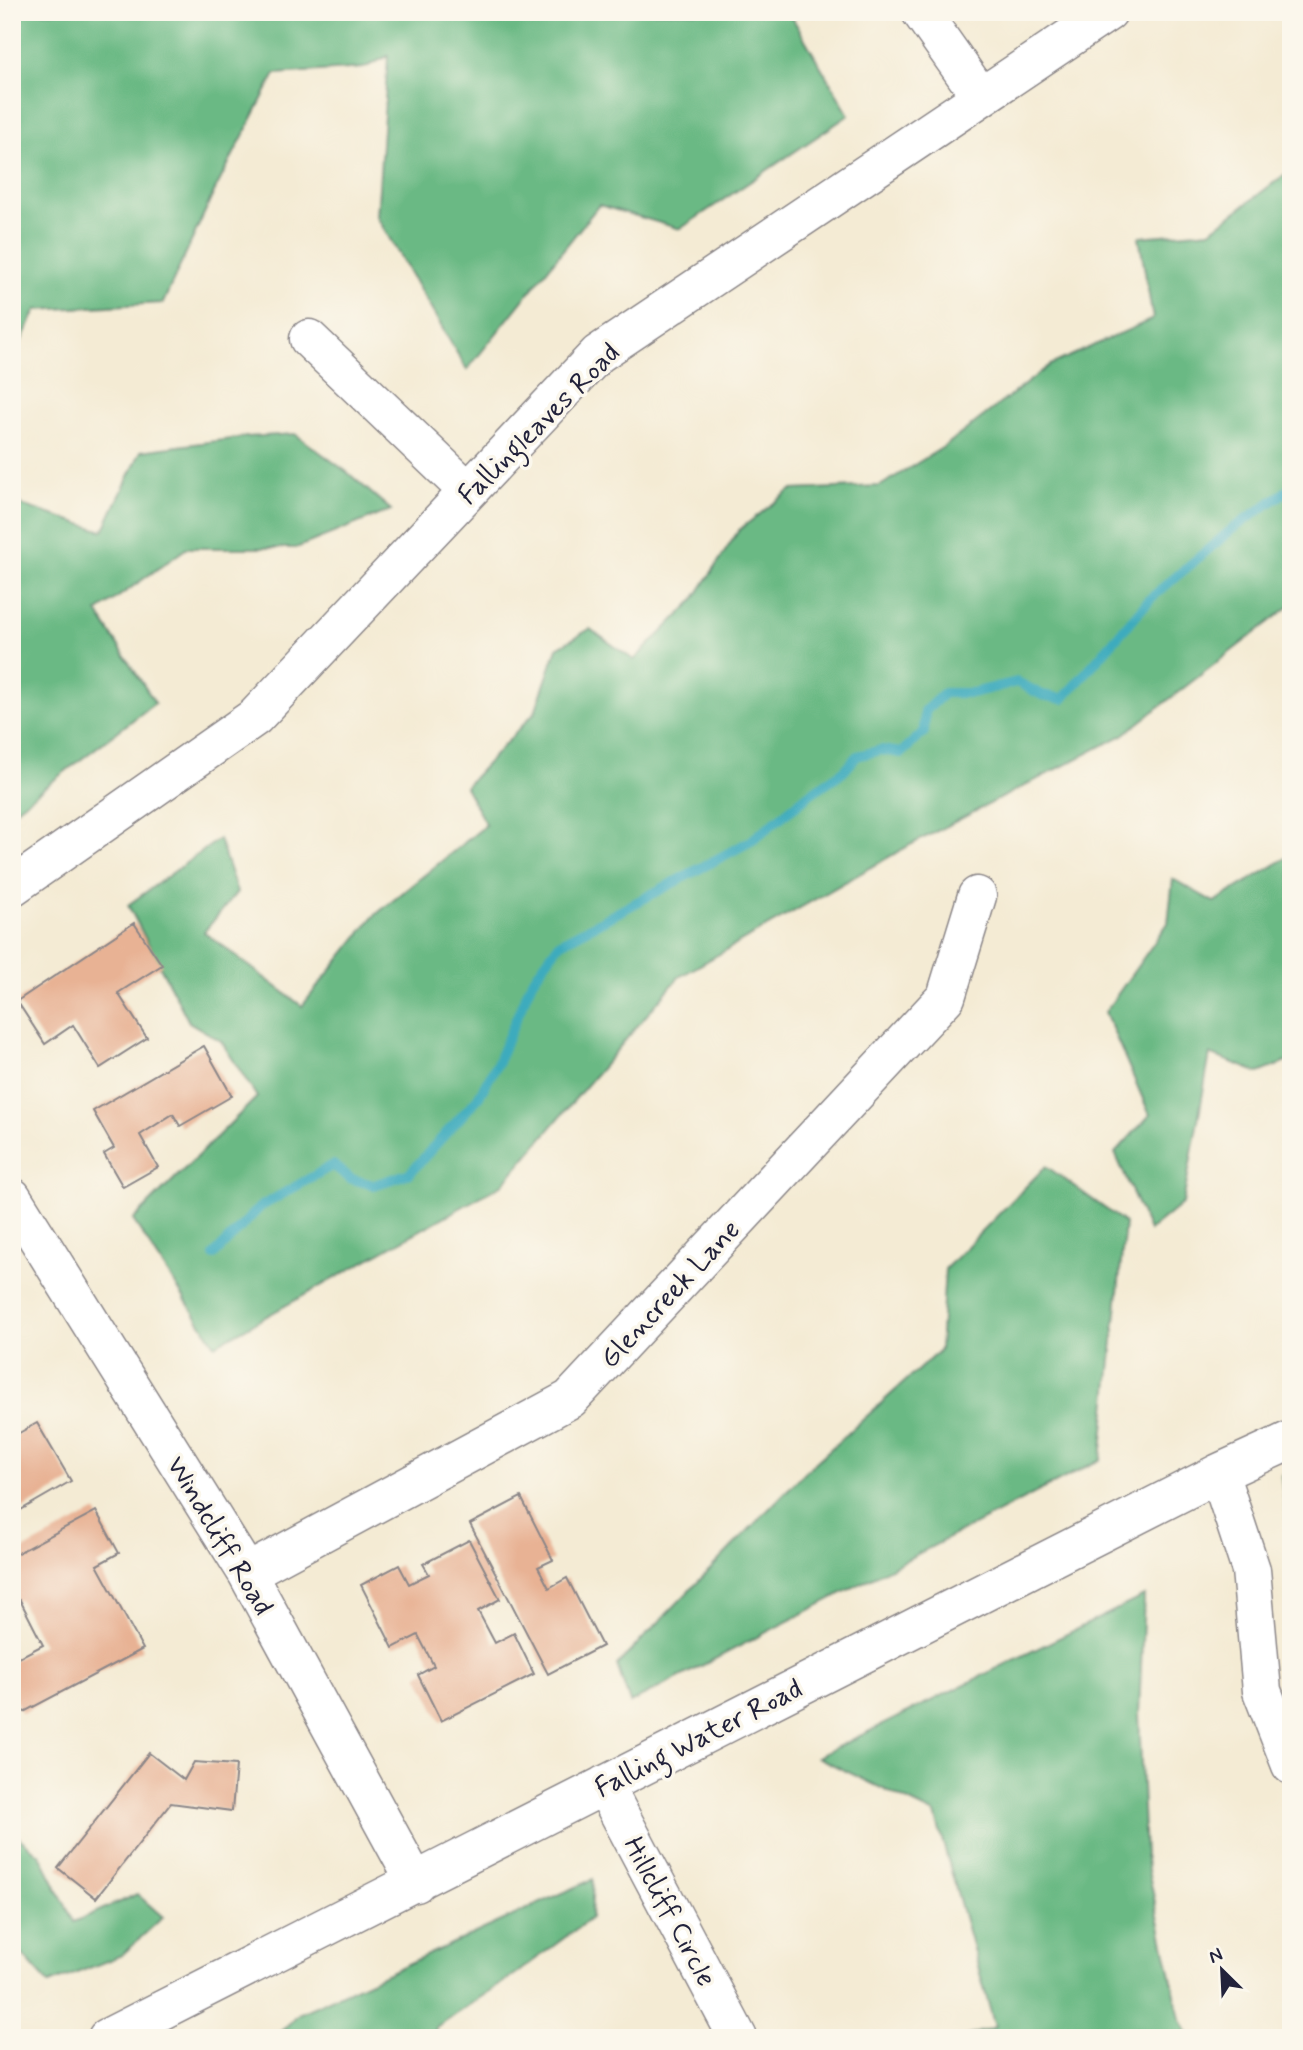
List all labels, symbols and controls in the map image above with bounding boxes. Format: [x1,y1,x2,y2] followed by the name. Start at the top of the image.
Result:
[451,336,631,516] street label: Fallingleaves Road
[592,1212,749,1377] street label: Glencreek Lane
[157,1450,281,1623] street label: Windcliff Road
[589,1671,811,1810] street label: Falling Water Road
[614,1831,724,1994] street label: Hillcliff Circle
[1188,1934,1258,2004] north arrow
[1205,1942,1227,1970] text: N

